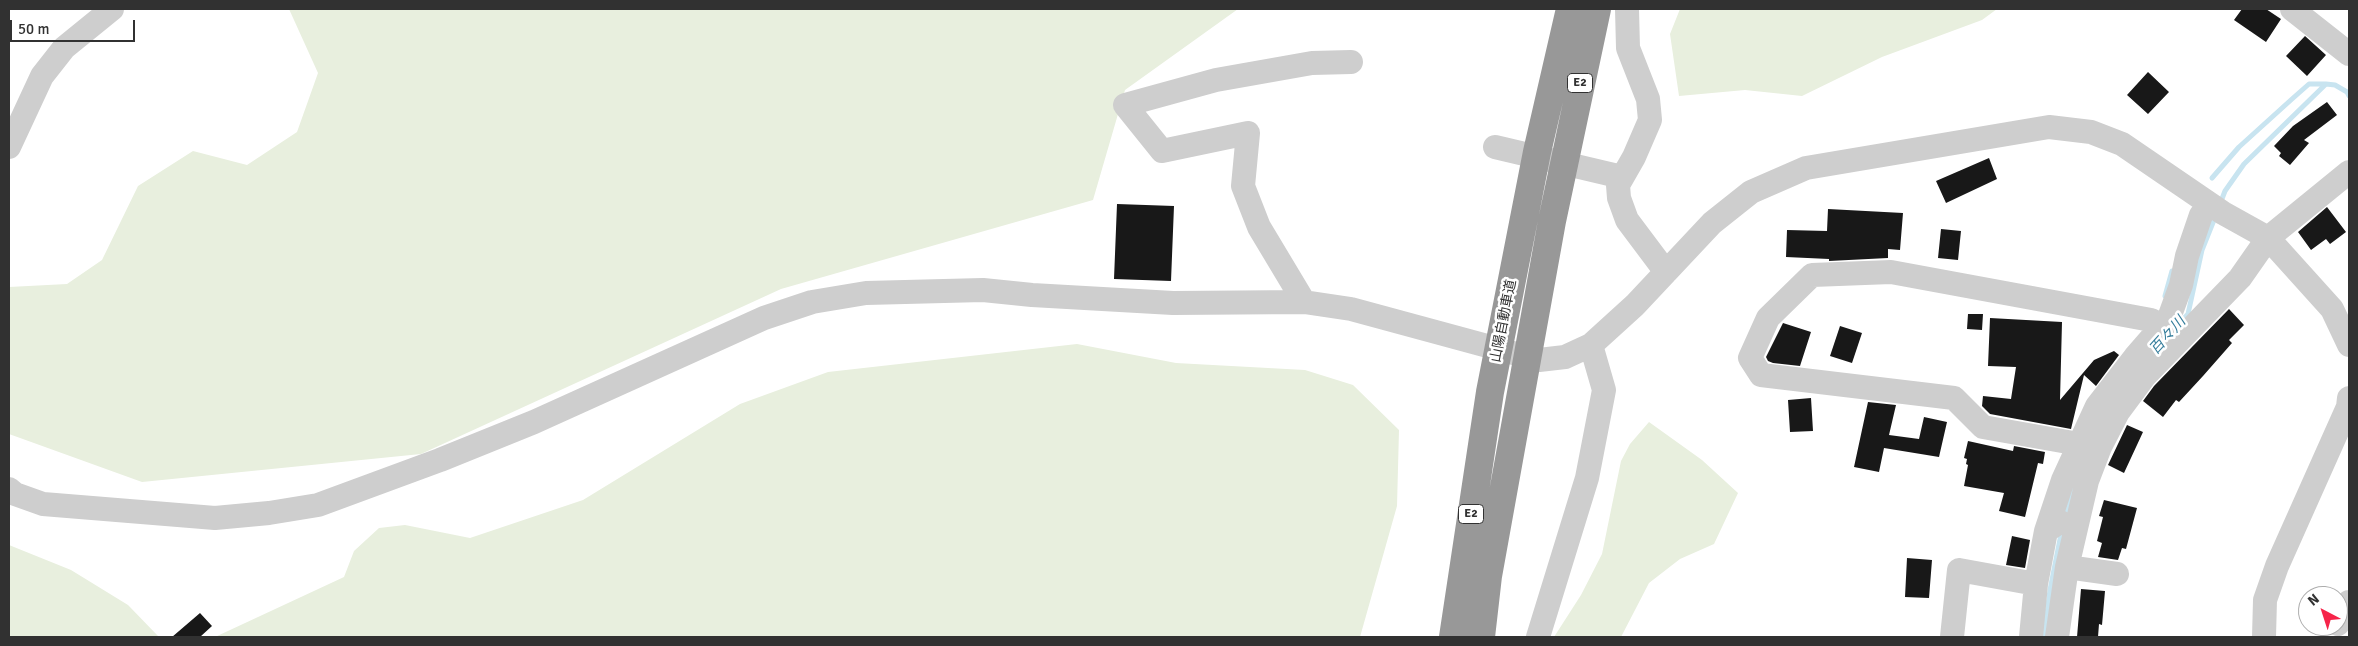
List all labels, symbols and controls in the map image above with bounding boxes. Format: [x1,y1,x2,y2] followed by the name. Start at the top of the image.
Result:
[12,10,138,42] scale bar
[18,20,49,38] text: 50 m
[1568,74,1592,92] road number: E2
[1488,278,1520,364] street label: 山陽自動車道
[2146,313,2190,359] water label: 百々川
[1458,504,1484,524] road number: E2
[2298,586,2348,636] north arrow
[2304,590,2323,610] text: N

